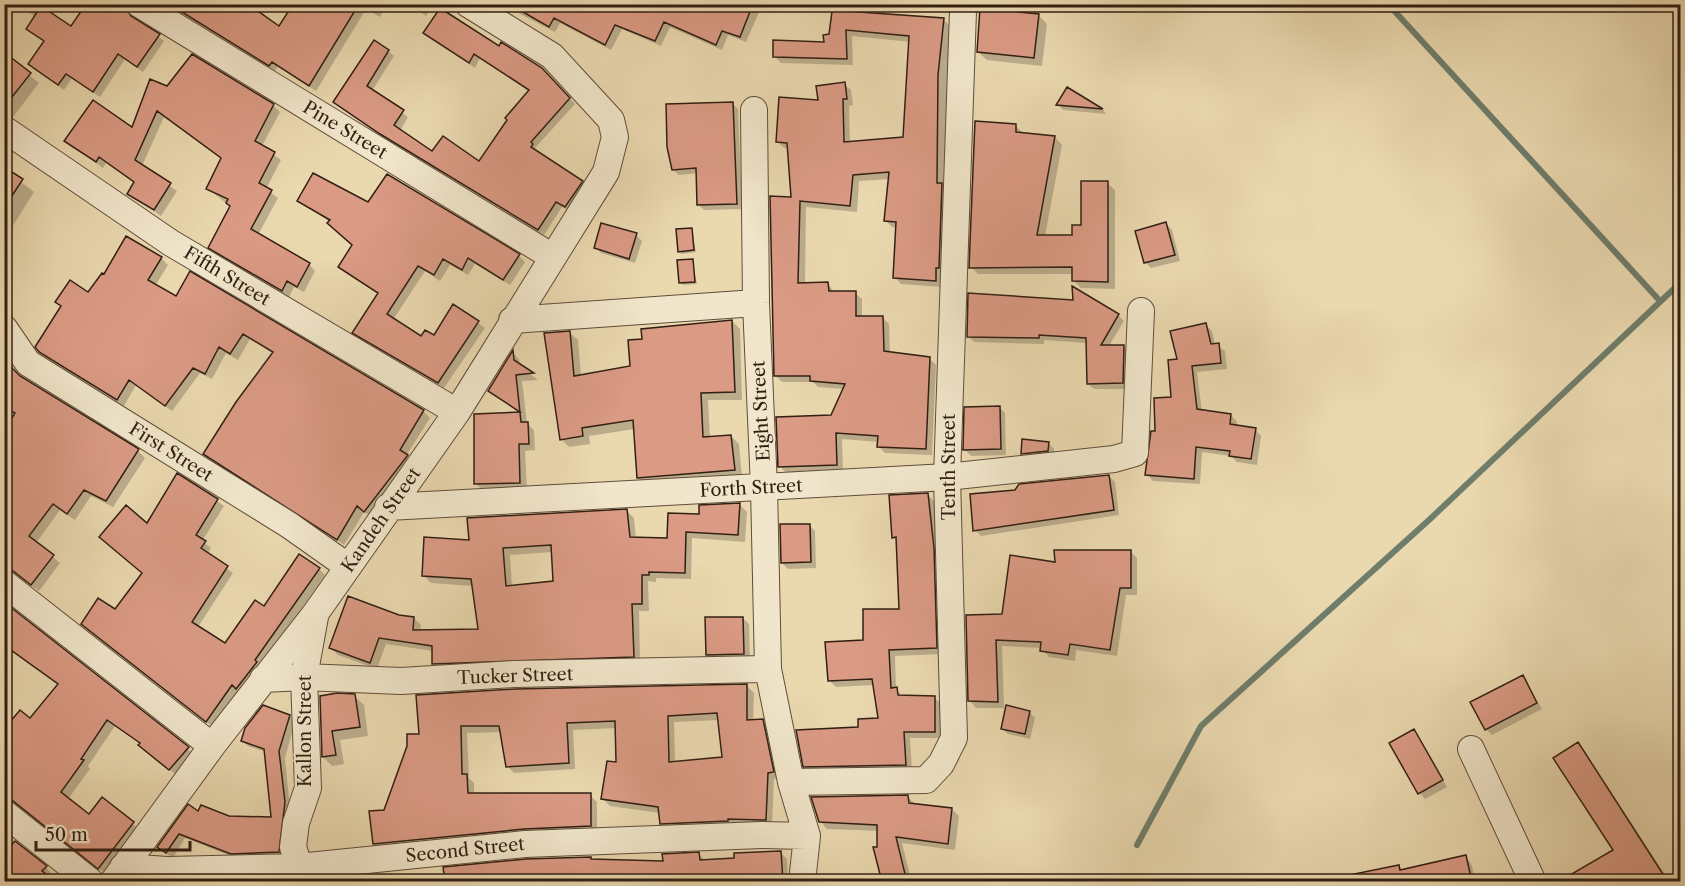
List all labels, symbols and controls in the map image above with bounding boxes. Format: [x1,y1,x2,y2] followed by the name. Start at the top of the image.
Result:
[299,96,392,164] street label: Pine Street
[180,242,275,311] street label: Fifth Street
[747,359,775,462] street label: Eight Street
[938,413,960,520] street label: Tenth Street
[125,418,217,487] street label: First Street
[337,463,426,577] street label: Kandeh Street
[699,474,804,502] street label: Forth Street
[457,663,574,689] street label: Tucker Street
[294,674,316,787] street label: Kallon Street
[36,814,190,852] scale bar
[45,824,88,846] text: 50 m
[404,833,526,867] street label: Second Street

